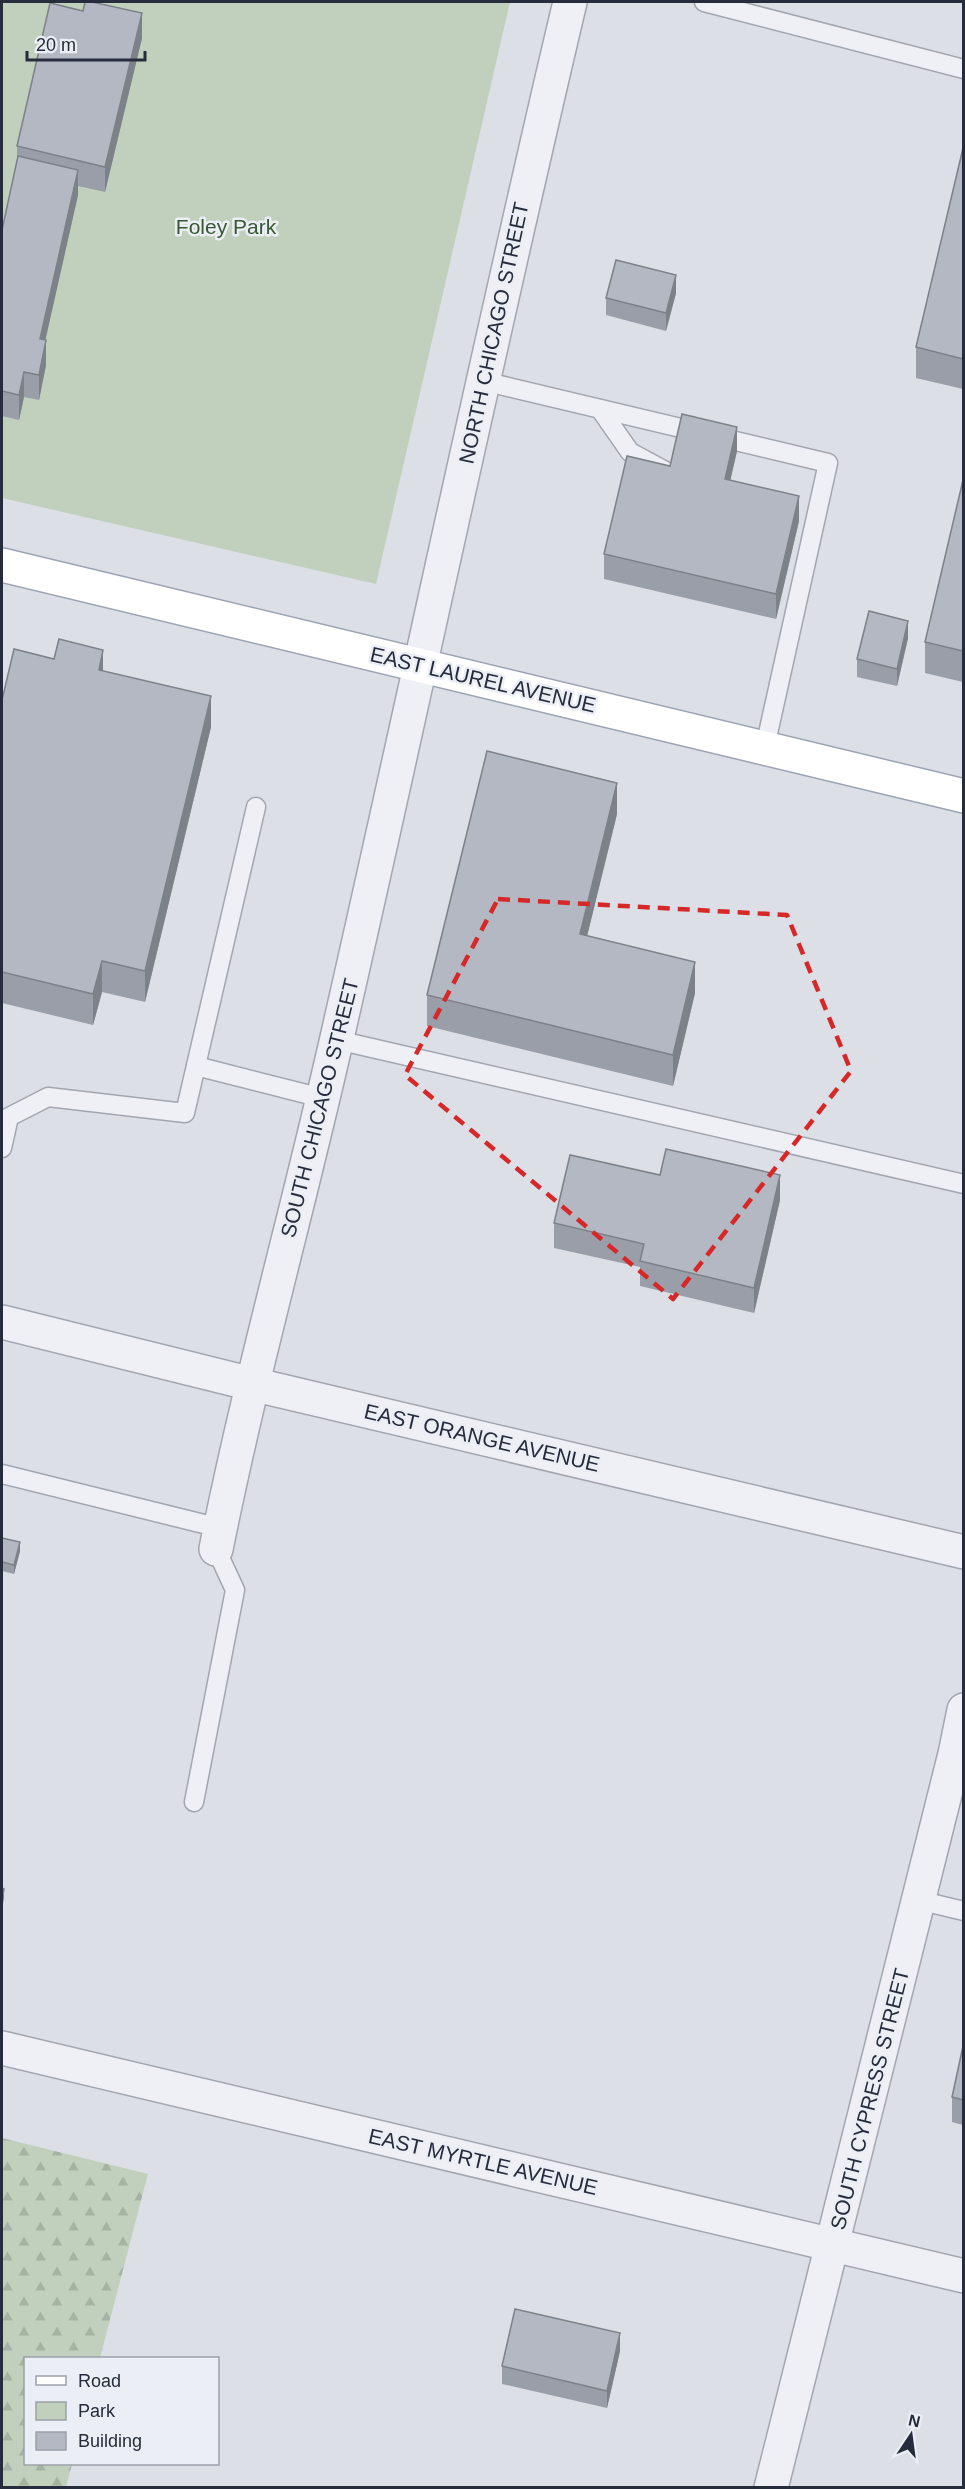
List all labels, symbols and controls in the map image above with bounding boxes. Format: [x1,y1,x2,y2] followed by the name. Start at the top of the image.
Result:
[27,24,146,62] scale bar
[36,35,76,55] text: 20 m
[455,200,533,466] street label: NORTH CHICAGO STREET
[176,215,277,238] park label: Foley Park
[368,642,598,717] street label: EAST LAUREL AVENUE
[276,976,363,1240] street label: SOUTH CHICAGO STREET
[362,1399,602,1476] street label: EAST ORANGE AVENUE
[826,1966,913,2232] street label: SOUTH CYPRESS STREET
[366,2124,600,2199] street label: EAST MYRTLE AVENUE
[24,2357,219,2465] legend
[78,2371,121,2391] text: Road
[78,2401,116,2421] text: Park
[881,2405,941,2465] north arrow
[907,2411,922,2430] text: N
[78,2431,142,2451] text: Building

